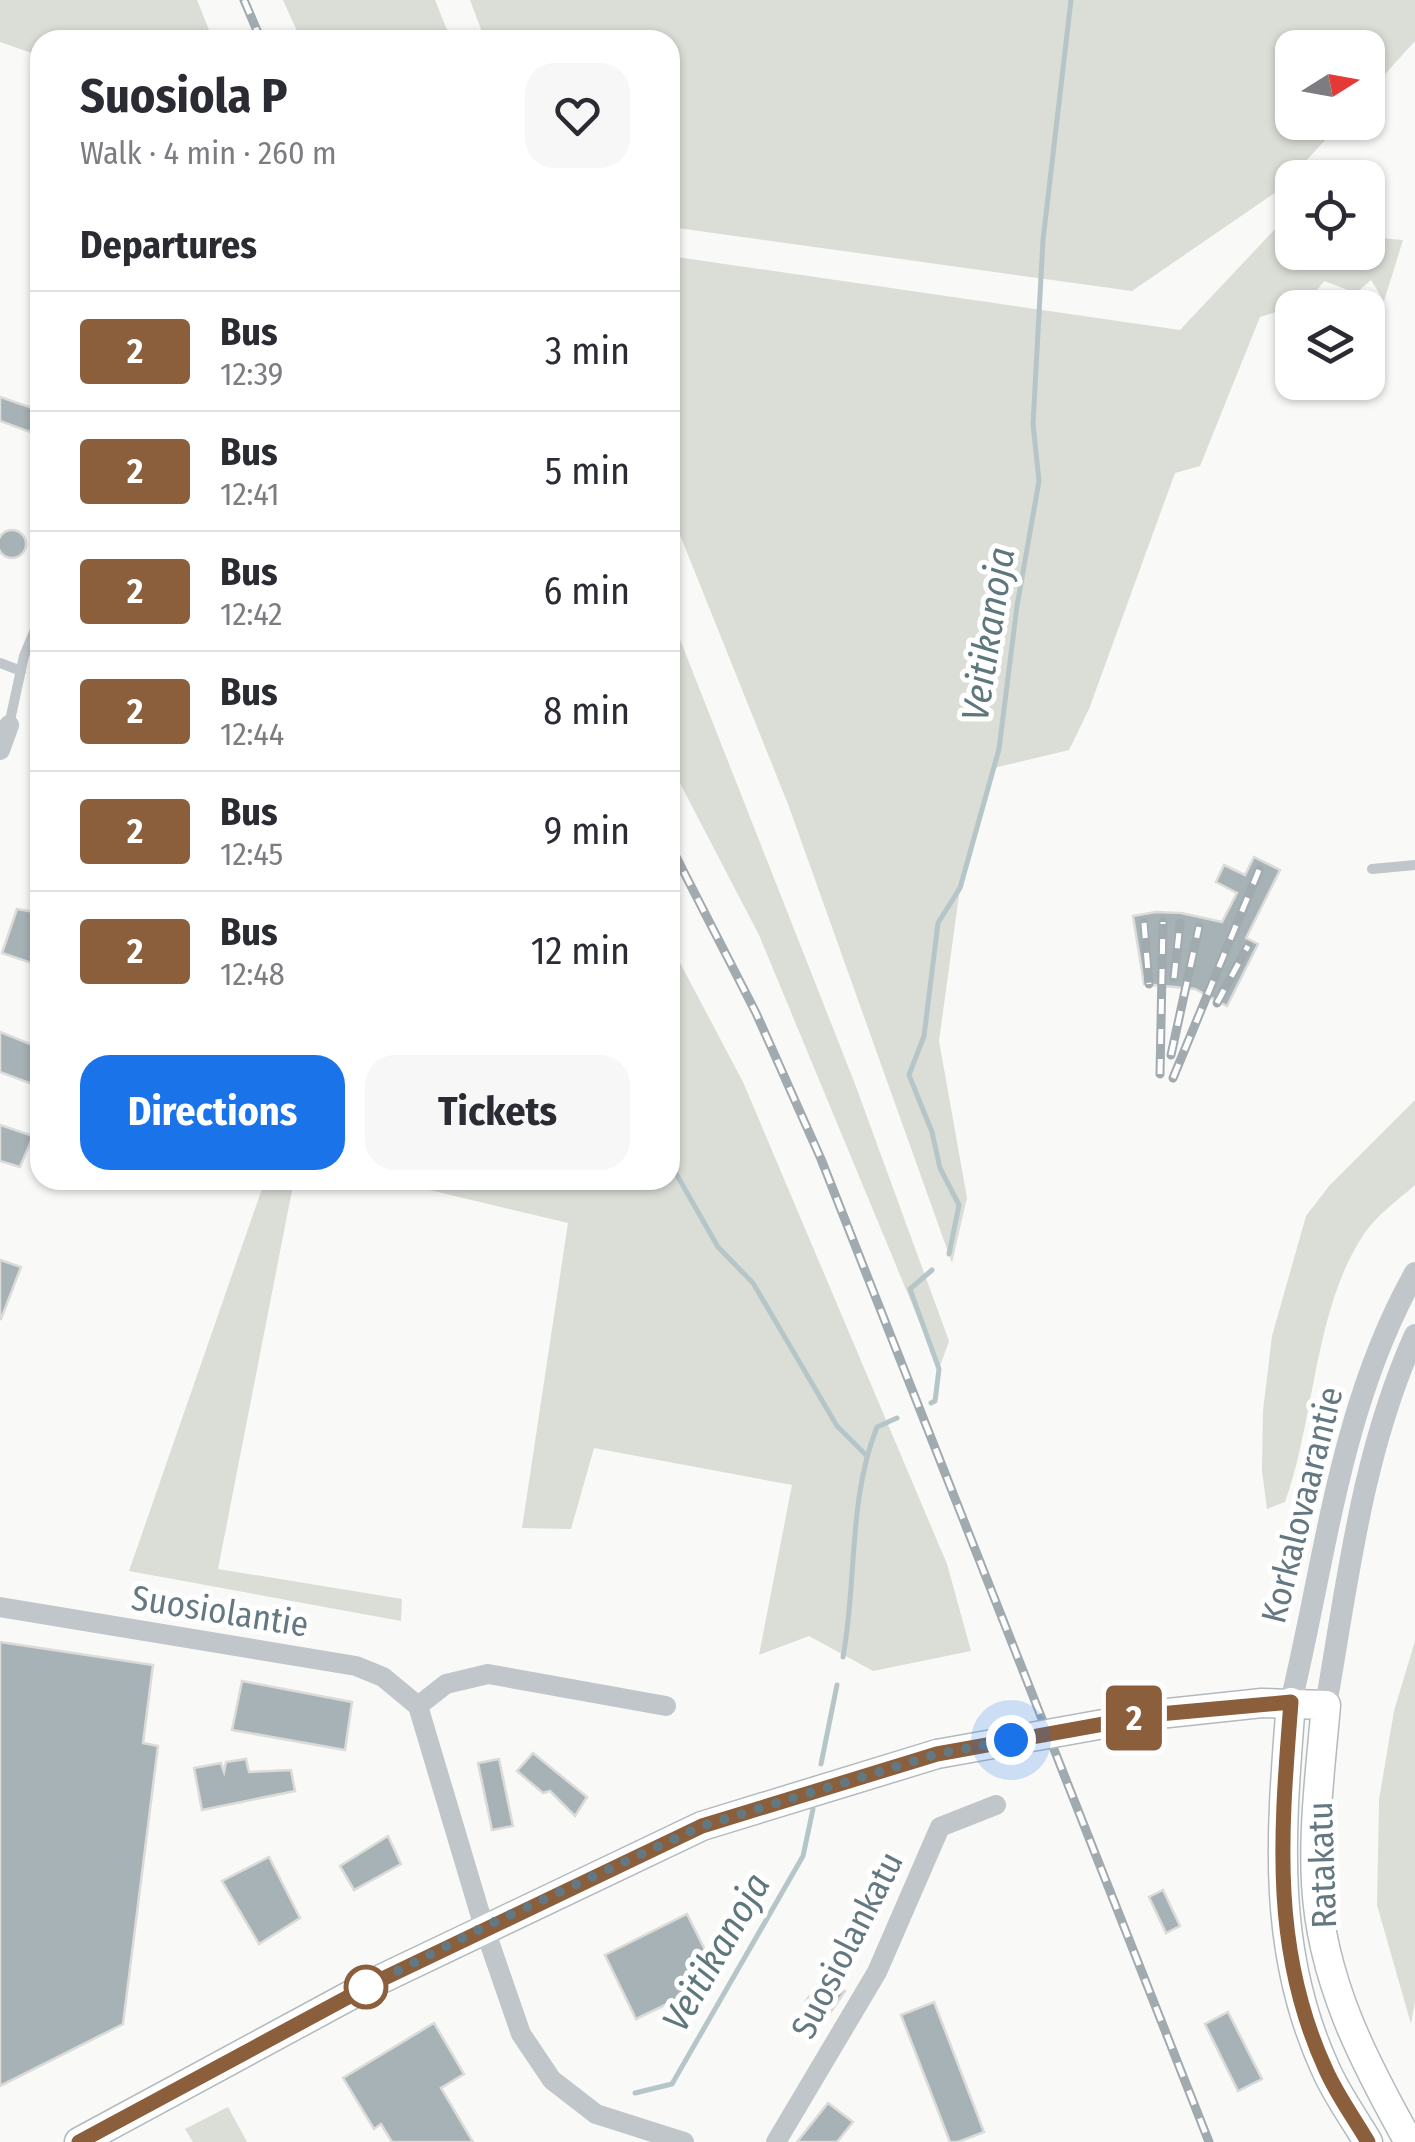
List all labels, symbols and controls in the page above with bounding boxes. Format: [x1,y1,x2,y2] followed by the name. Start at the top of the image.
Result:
[1275,30,1385,140] north arrow
[1275,30,1385,400] map controls
[525,63,630,168] button: heart
[80,67,287,125] text: Suosiola P
[80,134,337,172] text: Walk · 4 min · 260 m
[1275,160,1385,270] button: locate
[80,222,257,268] text: Departures
[1275,290,1385,400] button: layers
[220,309,278,355] text: Bus
[545,328,630,374] text: 3 min
[127,330,143,372] text: 2
[220,355,283,393] text: 12:39
[220,429,278,475] text: Bus
[545,448,630,494] text: 5 min
[127,450,143,492] text: 2
[220,475,279,513] text: 12:41
[952,544,1024,724] water label: Veitikanoja
[220,549,278,595] text: Bus
[543,568,630,614] text: 6 min
[127,570,143,612] text: 2
[220,595,282,633] text: 12:42
[220,669,278,715] text: Bus
[543,688,630,734] text: 8 min
[127,690,143,732] text: 2
[220,715,284,753] text: 12:44
[220,789,278,835] text: Bus
[544,808,630,854] text: 9 min
[127,810,143,852] text: 2
[220,835,283,873] text: 12:45
[220,909,278,955] text: Bus
[531,928,630,974] text: 12 min
[127,930,143,972] text: 2
[220,955,285,993] text: 12:48
[80,1055,345,1170] button: Directions
[365,1055,630,1170] button: Tickets
[1252,1382,1352,1628] street label: Korkalovaarantie
[129,1576,311,1646] street label: Suosiolantie
[1102,1686,1166,1750] line badge: 2
[1126,1697,1142,1739] text: 2
[986,1715,1036,1765] your location
[1299,1801,1345,1929] street label: Ratakatu
[782,1845,912,2045] street label: Suosiolankatu
[652,1865,780,2039] water label: Veitikanoja
[345,1966,387,2008] unlabelled marker

